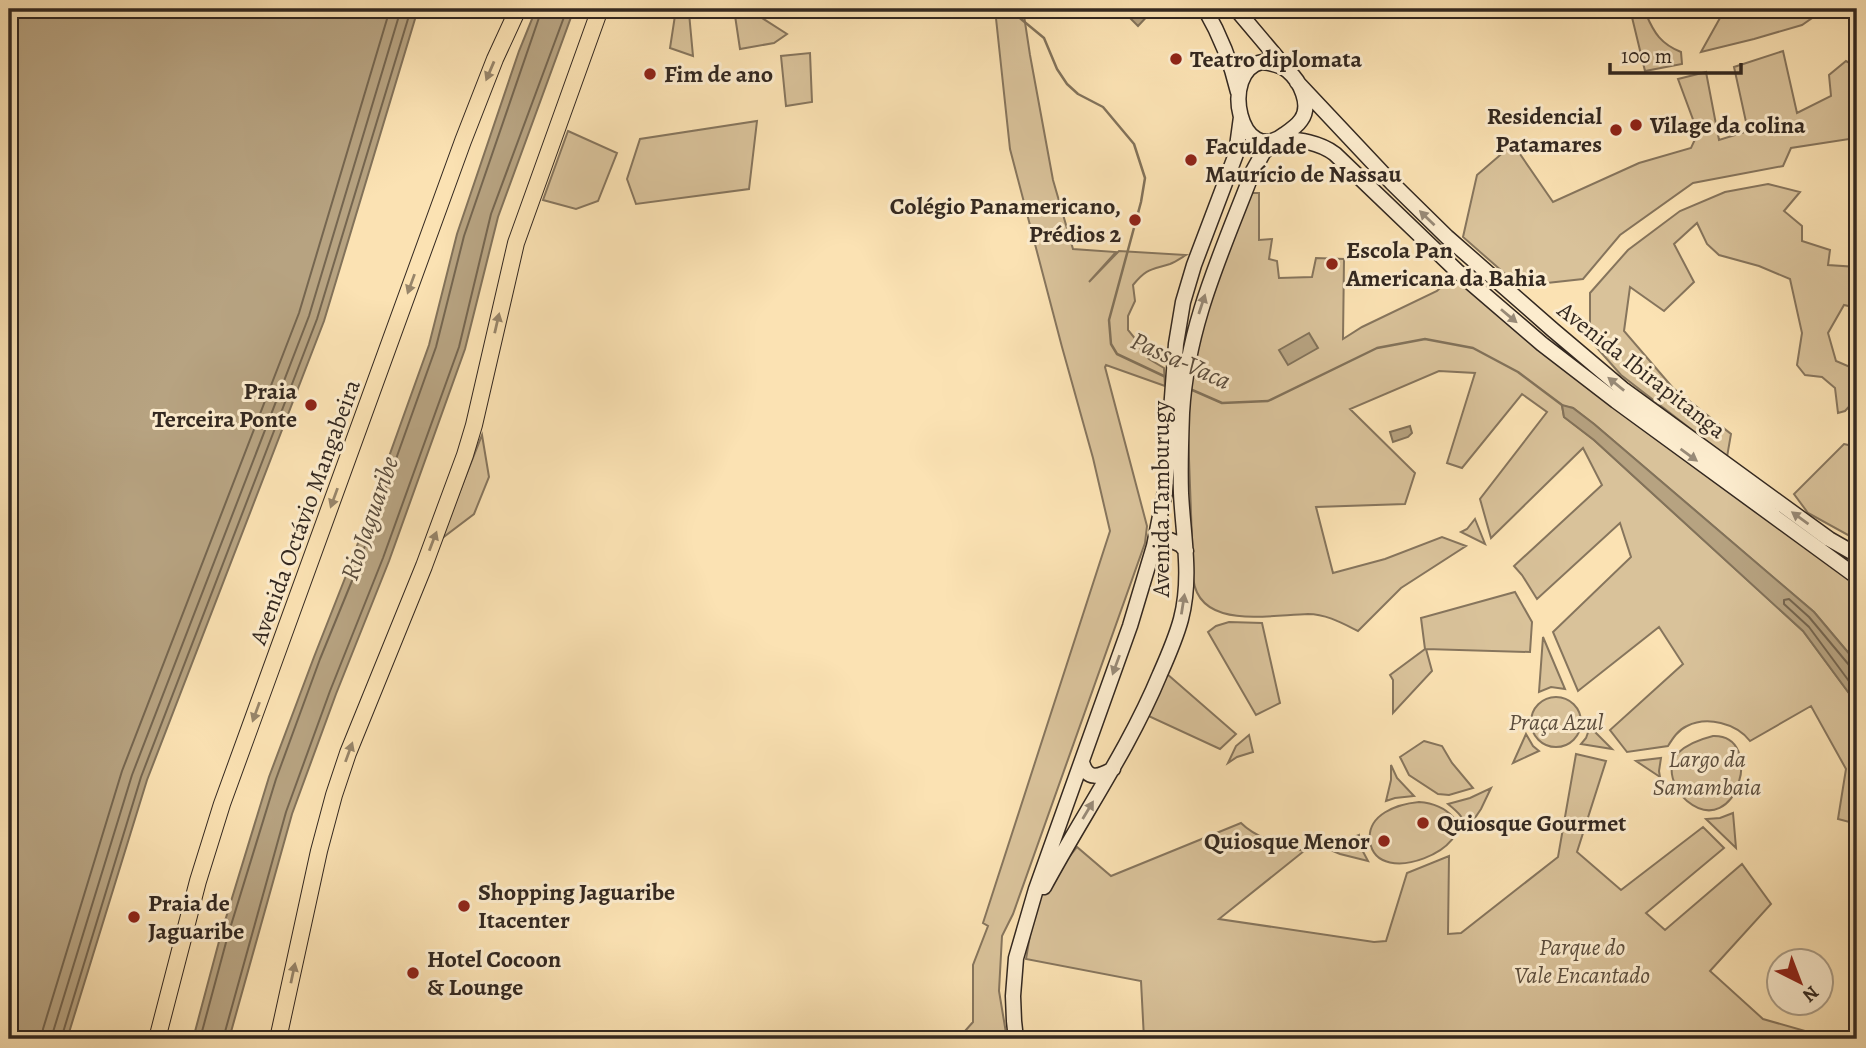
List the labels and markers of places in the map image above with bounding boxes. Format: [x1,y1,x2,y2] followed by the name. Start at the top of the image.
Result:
[1190,43,1362,75] place label: Teatro diplomata
[1168,51,1184,67] marker: Teatro diplomata
[664,58,773,90] place label: Fim de ano
[642,66,658,82] marker: Fim de ano
[1487,100,1603,160] place label: Residencial Patamares
[1649,109,1806,141] place label: Vilage da colina
[1628,117,1644,133] marker: Vilage da colina
[1608,122,1624,138] marker: Residencial Patamares
[1205,130,1402,190] place label: Faculdade Maurício de Nassau
[1183,152,1199,168] marker: Faculdade Maurício de Nassau
[890,190,1121,250] place label: Colégio Panamericano, Prédios 2
[1127,212,1143,228] marker: Colégio Panamericano, Prédios 2
[1345,234,1547,294] place label: Escola Pan Americana da Bahia
[1324,256,1340,272] marker: Escola Pan Americana da Bahia
[152,375,297,435] place label: Praia Terceira Ponte
[303,397,319,413] marker: Praia Terceira Ponte
[1437,807,1626,839] place label: Quiosque Gourmet
[1415,815,1431,831] marker: Quiosque Gourmet
[1204,825,1370,857] place label: Quiosque Menor
[1376,833,1392,849] marker: Quiosque Menor
[478,876,675,936] place label: Shopping Jaguaribe Itacenter
[148,887,244,947] place label: Praia de Jaguaribe
[456,898,472,914] marker: Shopping Jaguaribe Itacenter
[126,909,142,925] marker: Praia de Jaguaribe
[427,943,562,1003] place label: Hotel Cocoon & Lounge
[405,965,421,981] marker: Hotel Cocoon & Lounge

